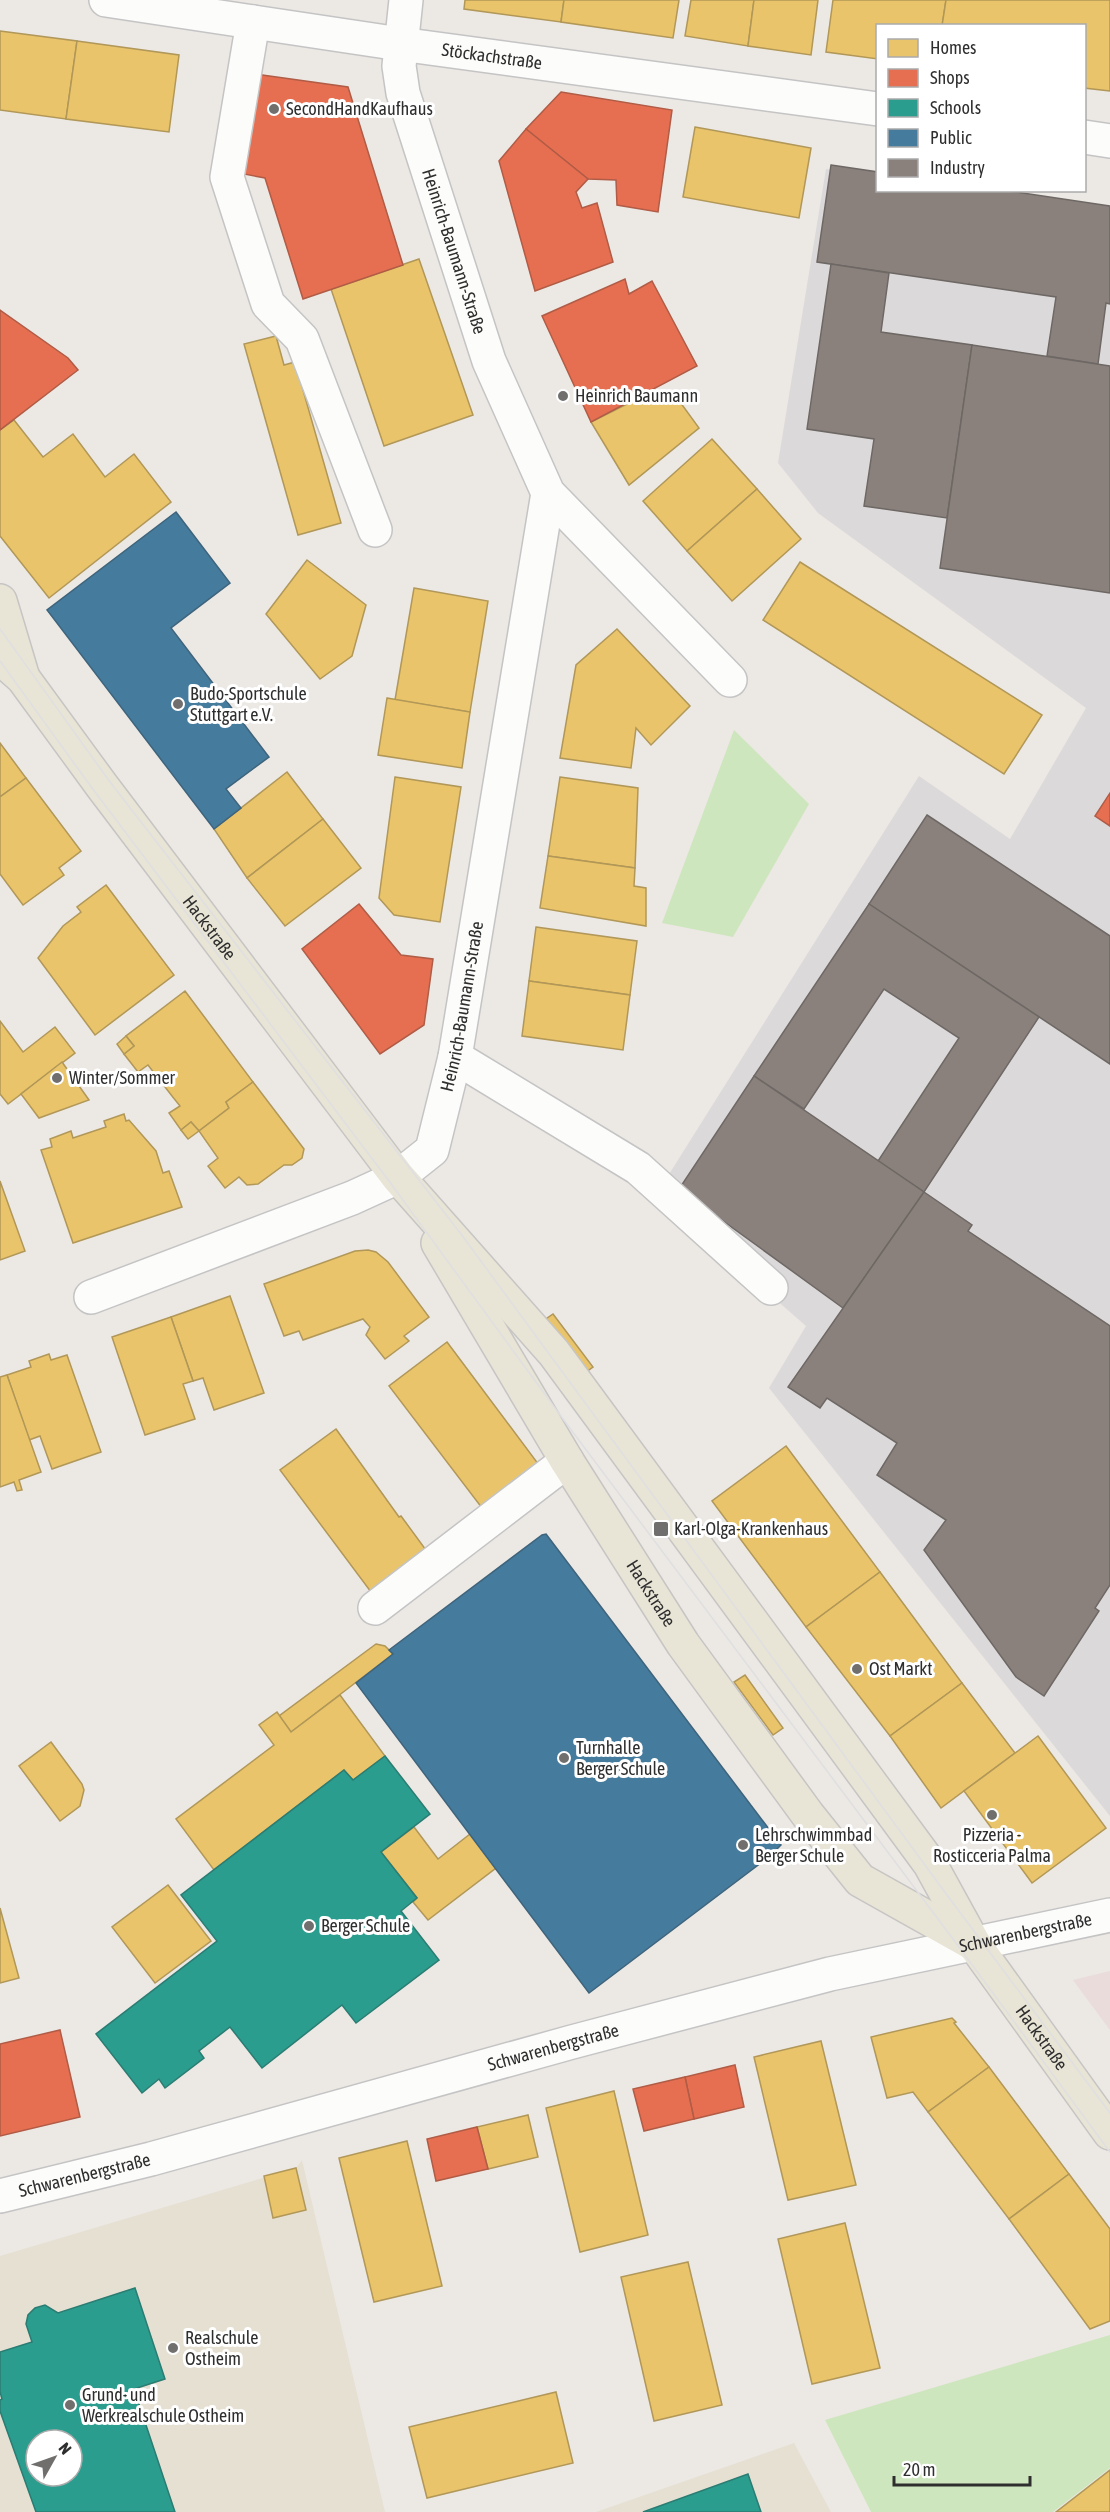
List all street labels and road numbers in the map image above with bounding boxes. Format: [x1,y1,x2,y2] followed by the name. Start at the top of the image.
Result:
[441,39,543,73] street label: Stöckachstraße
[418,166,491,337] street label: Heinrich-Baumann-Straße
[179,891,241,964] street label: Hackstraße
[436,920,487,1094] street label: Heinrich-Baumann-Straße
[622,1556,680,1630] street label: Hackstraße
[957,1908,1094,1957] street label: Schwarenbergstraße
[1011,2001,1072,2074] street label: Hackstraße
[485,2019,621,2075] street label: Schwarenbergstraße
[16,2149,152,2201] street label: Schwarenbergstraße

